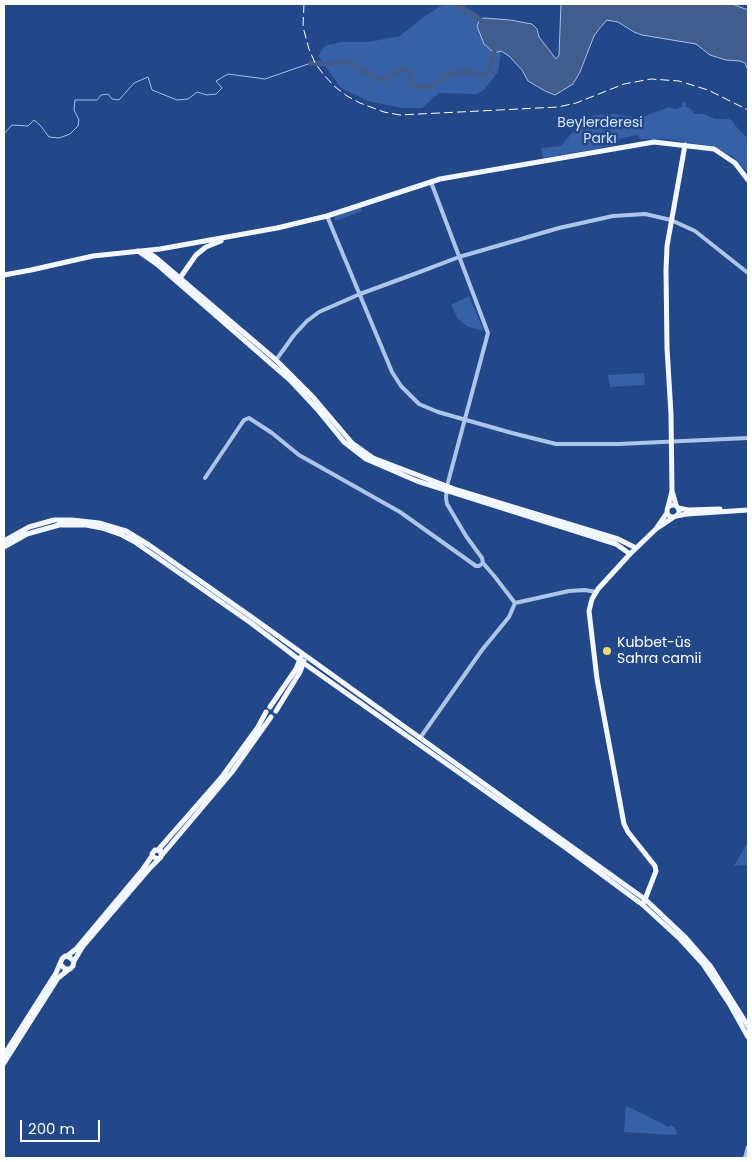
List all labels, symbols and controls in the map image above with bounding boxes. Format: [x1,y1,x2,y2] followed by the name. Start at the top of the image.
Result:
[557,115,643,148] park label: Beylerderesi Parkı
[617,635,701,668] place label: Kubbet-üs Sahra camii
[601,645,613,657] marker: Kubbet-üs Sahra camii
[22,1110,102,1142] scale bar
[28,1118,75,1139] text: 200 m

